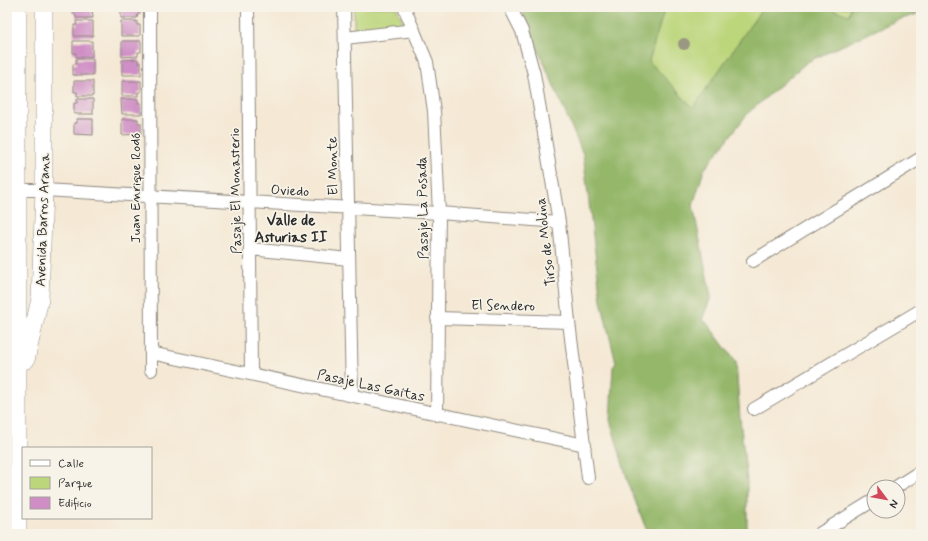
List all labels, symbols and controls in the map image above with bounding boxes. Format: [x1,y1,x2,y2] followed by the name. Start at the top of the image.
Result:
[226,128,246,254] street label: Pasaje El Monasterio
[127,133,145,243] street label: Juan Enrique Rodó
[323,136,343,196] street label: El Monte
[32,152,54,287] street label: Avenida Barros Arana
[413,156,433,260] street label: Pasaje La Posada
[270,181,310,201] street label: Oviedo
[532,197,560,287] street label: Tirso de Molina
[255,211,328,248] district label: Valle de Asturias II
[471,296,535,316] street label: El Sendero
[315,366,426,406] street label: Pasaje Las Gaitas
[22,447,152,519] legend
[58,456,84,472] text: Calle
[58,476,93,492] text: Parque
[866,479,906,519] north arrow
[58,496,92,512] text: Edificio
[886,497,902,511] text: N

